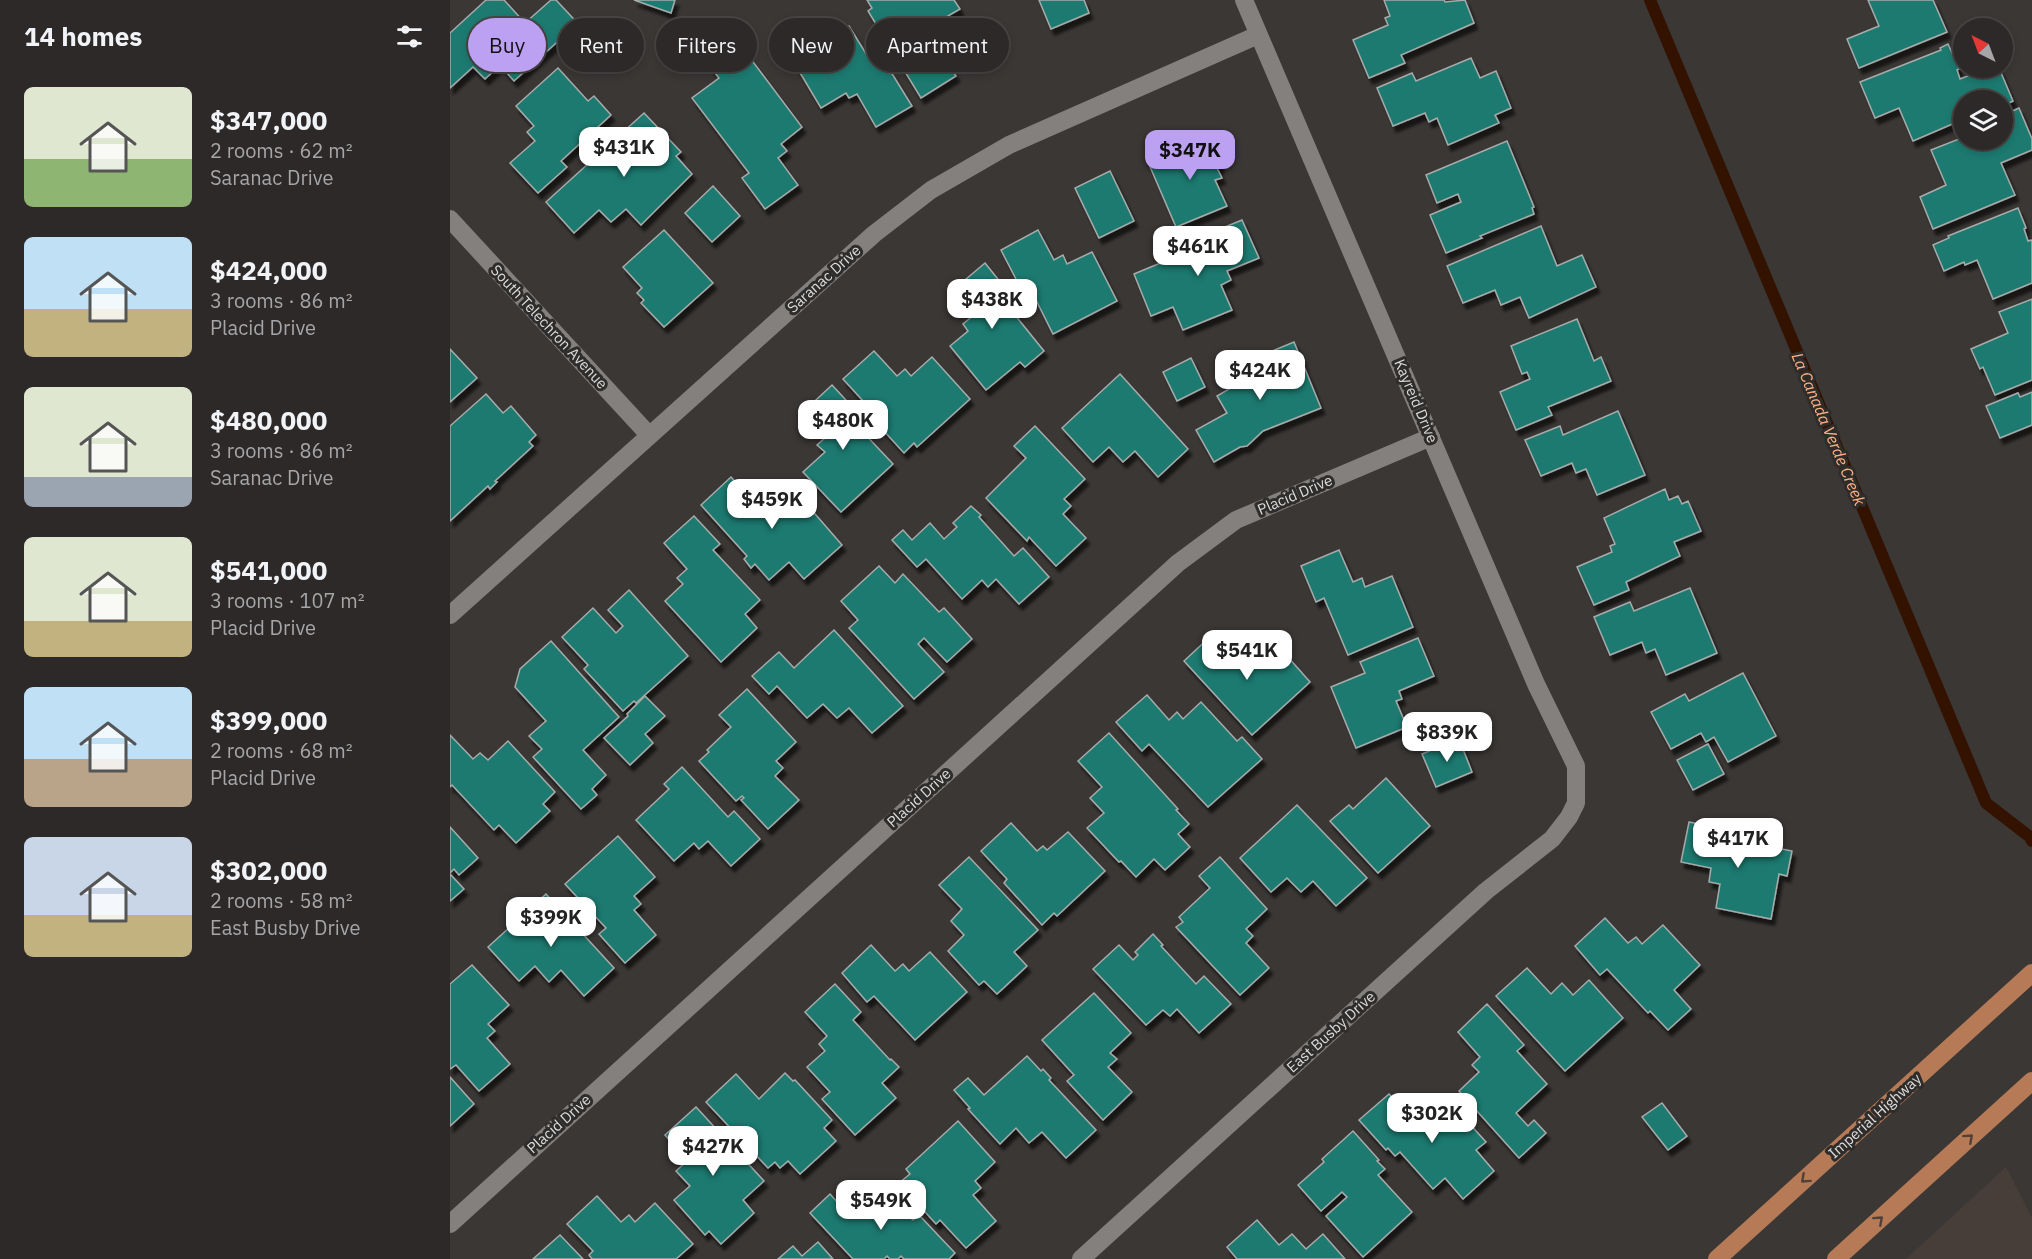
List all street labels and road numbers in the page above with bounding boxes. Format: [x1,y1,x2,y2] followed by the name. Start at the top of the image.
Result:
[783,241,864,317] street label: Saranac Drive
[487,261,612,393] street label: South Telechron Avenue
[1390,356,1443,446] street label: Kayreid Drive
[1254,470,1335,519] street label: Placid Drive
[883,764,955,831] street label: Placid Drive
[1282,987,1379,1076] street label: East Busby Drive
[1824,1069,1925,1162] street label: Imperial Highway
[523,1090,595,1157] street label: Placid Drive

